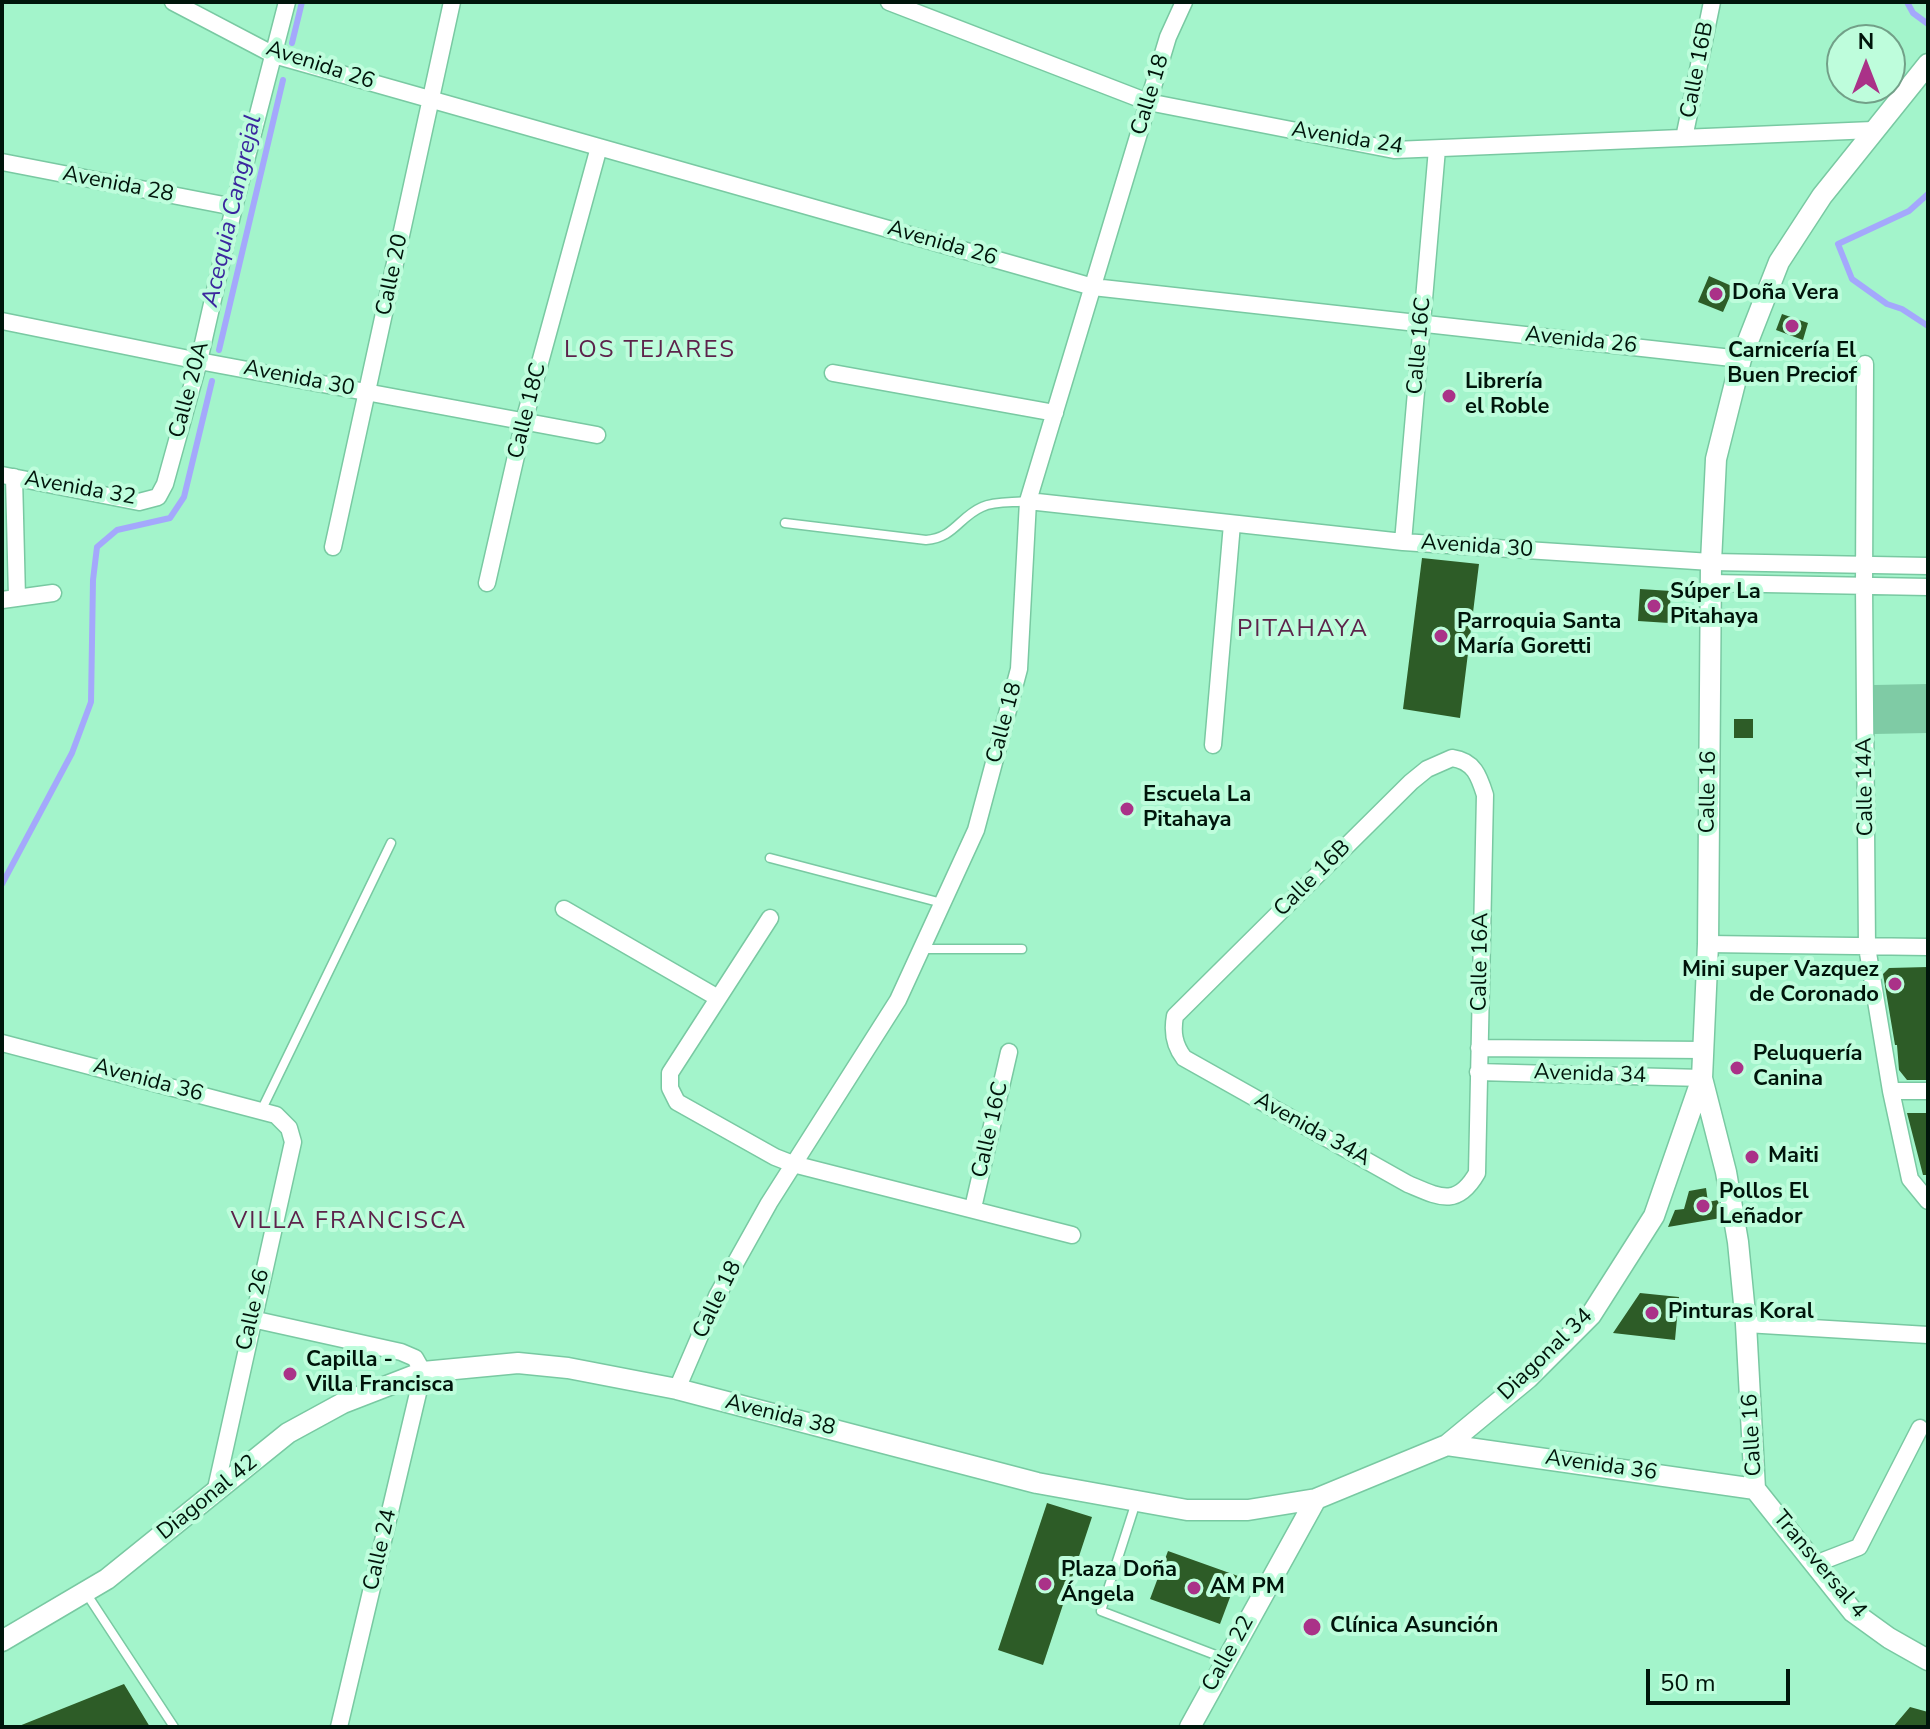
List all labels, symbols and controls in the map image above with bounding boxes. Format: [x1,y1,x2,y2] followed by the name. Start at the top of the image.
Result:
[1676,20,1720,120] street label: Calle 16B
[1826,24,1906,104] north arrow
[1858,27,1874,57] text: N
[262,36,378,96] street label: Avenida 26
[1126,52,1176,138] street label: Calle 18
[197,112,269,310] water label: Acequia Cangrejal
[1289,117,1405,161] street label: Avenida 24
[60,161,176,209] street label: Avenida 28
[884,216,1000,272] street label: Avenida 26
[371,232,415,318] street label: Calle 20
[1732,281,1839,307] place label: Doña Vera
[1707,285,1725,303] marker: Doña Vera
[1403,296,1437,396] street label: Calle 16C
[1783,317,1801,335] marker: Carnicería El Buen Preciof
[1524,322,1638,360] street label: Avenida 26
[564,337,736,365] district label: LOS TEJARES
[164,339,216,441] street label: Calle 20A
[1727,339,1857,390] place label: Carnicería El Buen Preciof
[241,355,357,403] street label: Avenida 30
[503,360,553,462] street label: Calle 18C
[1465,370,1549,422] place label: Librería el Roble
[1440,387,1458,405] marker: Librería el Roble
[22,466,138,512] street label: Avenida 32
[1420,530,1534,564] street label: Avenida 30
[1670,580,1761,632] place label: Súper La Pitahaya
[1645,597,1663,615] marker: Súper La Pitahaya
[1457,610,1621,662] place label: Parroquia Santa María Goretti
[1237,616,1369,644] district label: PITAHAYA
[1432,627,1450,645] marker: Parroquia Santa María Goretti
[982,680,1028,766] street label: Calle 18
[1852,737,1880,837] street label: Calle 14A
[1695,750,1723,834] street label: Calle 16
[1143,783,1251,834] place label: Escuela La Pitahaya
[1118,800,1136,818] marker: Escuela La Pitahaya
[1269,835,1357,923] street label: Calle 16B
[1467,912,1495,1012] street label: Calle 16A
[1682,958,1879,1010] place label: Mini super Vazquez de Coronado
[1886,975,1904,993] marker: Mini super Vazquez de Coronado
[1753,1042,1863,1094] place label: Peluquería Canina
[90,1054,206,1108] street label: Avenida 36
[1728,1059,1746,1077] marker: Peluquería Canina
[1533,1060,1647,1090] street label: Avenida 34
[967,1079,1015,1181] street label: Calle 16C
[1249,1087,1375,1173] street label: Avenida 34A
[1768,1144,1819,1170] place label: Maiti
[1743,1148,1761,1166] marker: Maiti
[1719,1180,1809,1232] place label: Pollos El Leñador
[1694,1197,1712,1215] marker: Pollos El Leñador
[231,1208,467,1236] district label: VILLA FRANCISCA
[688,1257,748,1343] street label: Calle 18
[232,1267,276,1353] street label: Calle 26
[1668,1300,1814,1326] place label: Pinturas Koral
[1493,1304,1599,1406] street label: Diagonal 34
[1643,1304,1661,1322] marker: Pinturas Koral
[306,1348,454,1400] place label: Capilla - Villa Francisca
[281,1365,299,1383] marker: Capilla - Villa Francisca
[722,1390,838,1442] street label: Avenida 38
[1738,1393,1768,1477] street label: Calle 16
[1543,1445,1659,1487] street label: Avenida 36
[153,1450,263,1546] street label: Diagonal 42
[1766,1506,1872,1624] street label: Transversal 4
[359,1507,403,1593] street label: Calle 24
[1061,1558,1177,1610] place label: Plaza Doña Ángela
[1036,1575,1054,1593] marker: Plaza Doña Ángela
[1210,1575,1285,1601] place label: AM PM
[1185,1579,1203,1597] marker: AM PM
[1197,1611,1261,1697] street label: Calle 22
[1330,1614,1498,1640] place label: Clínica Asunción
[1301,1616,1323,1638] marker: Clínica Asunción
[1650,1653,1794,1703] scale bar
[1660,1667,1716,1699] text: 50 m

